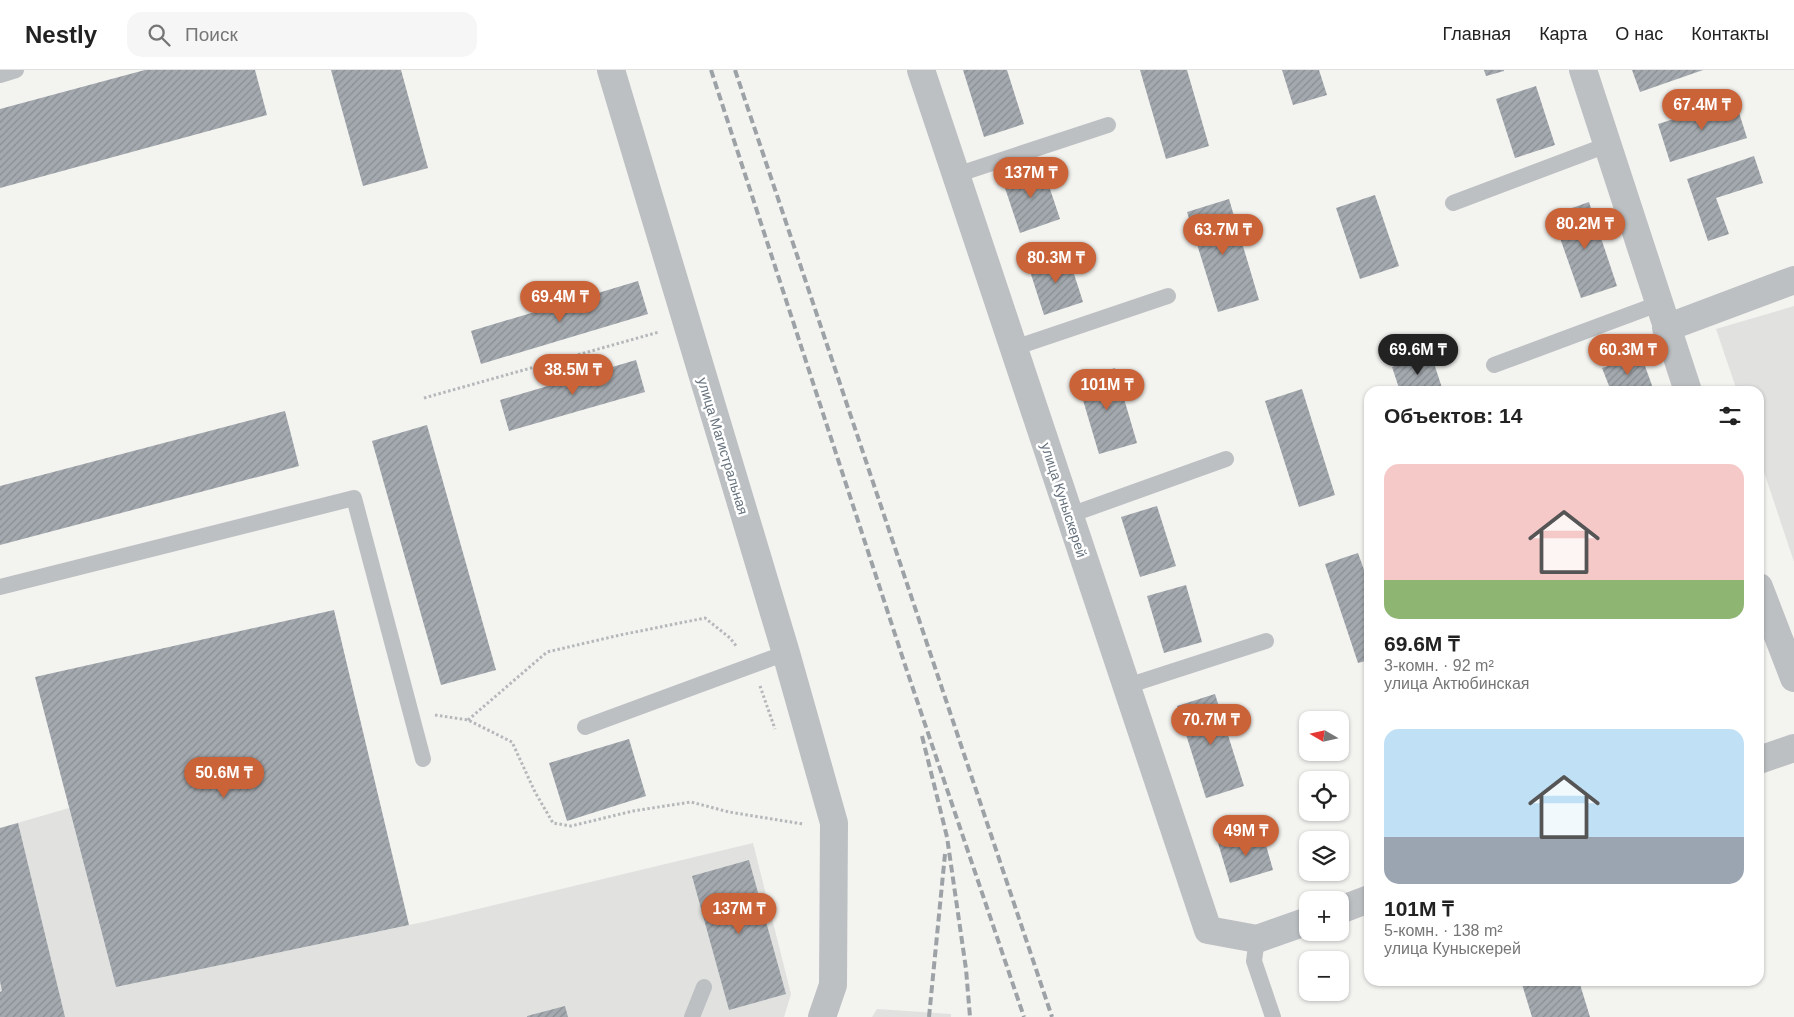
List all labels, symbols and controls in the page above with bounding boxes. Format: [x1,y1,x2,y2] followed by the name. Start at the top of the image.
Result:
[127,12,477,57] search box
[25,21,97,48] text: Nestly
[145,21,173,49] icon: search
[185,24,238,45] text: Поиск
[1443,24,1511,44] text: Главная
[1539,24,1587,44] text: Карта
[1615,24,1663,44] text: О нас
[1691,24,1769,44] text: Контакты
[1656,88,1748,131] pin: 67.4M ₸
[1673,96,1731,113] text: 67.4M ₸
[990,156,1072,199] pin: 137M ₸
[1004,164,1058,181] text: 137M ₸
[1539,208,1631,250] pin: 80.2M ₸
[1177,214,1269,256] pin: 63.7M ₸
[1556,215,1614,232] text: 80.2M ₸
[1194,221,1252,238] text: 63.7M ₸
[1010,242,1102,284] pin: 80.3M ₸
[1027,249,1085,266] text: 80.3M ₸
[514,280,606,323] pin: 69.4M ₸
[531,288,589,305] text: 69.4M ₸
[1372,334,1464,376] pin: 69.6M ₸
[1582,334,1674,376] pin: 60.3M ₸
[1389,341,1447,358] text: 69.6M ₸
[1599,341,1657,358] text: 60.3M ₸
[527,354,619,396] pin: 38.5M ₸
[544,361,602,378] text: 38.5M ₸
[1066,368,1148,411] pin: 101M ₸
[695,376,751,516] street label: улица Магистральная
[1080,376,1134,393] text: 101M ₸
[1716,402,1744,430] icon: filters
[1384,404,1522,427] text: Объектов: 14
[1038,441,1090,559] street label: улица Куныскерей
[1519,497,1609,587] icon: home
[1384,632,1460,655] text: 69.6M ₸
[1384,657,1494,674] text: 3-комн. · 92 m²
[1384,675,1529,692] text: улица Актюбинская
[1165,704,1257,746] pin: 70.7M ₸
[1182,711,1240,728] text: 70.7M ₸
[1299,711,1349,761] north arrow
[1299,711,1349,1001] map controls
[178,756,270,799] pin: 50.6M ₸
[1519,762,1609,852] icon: home
[195,764,253,781] text: 50.6M ₸
[1299,771,1349,821] button: locate
[1211,814,1281,857] pin: 49M ₸
[1224,822,1268,839] text: 49M ₸
[1299,831,1349,881] button: layers
[1299,891,1349,941] button: +
[698,892,780,935] pin: 137M ₸
[1384,897,1454,920] text: 101M ₸
[712,900,766,917] text: 137M ₸
[1384,922,1503,939] text: 5-комн. · 138 m²
[1384,940,1521,957] text: улица Куныскерей
[1299,951,1349,1001] button: −

